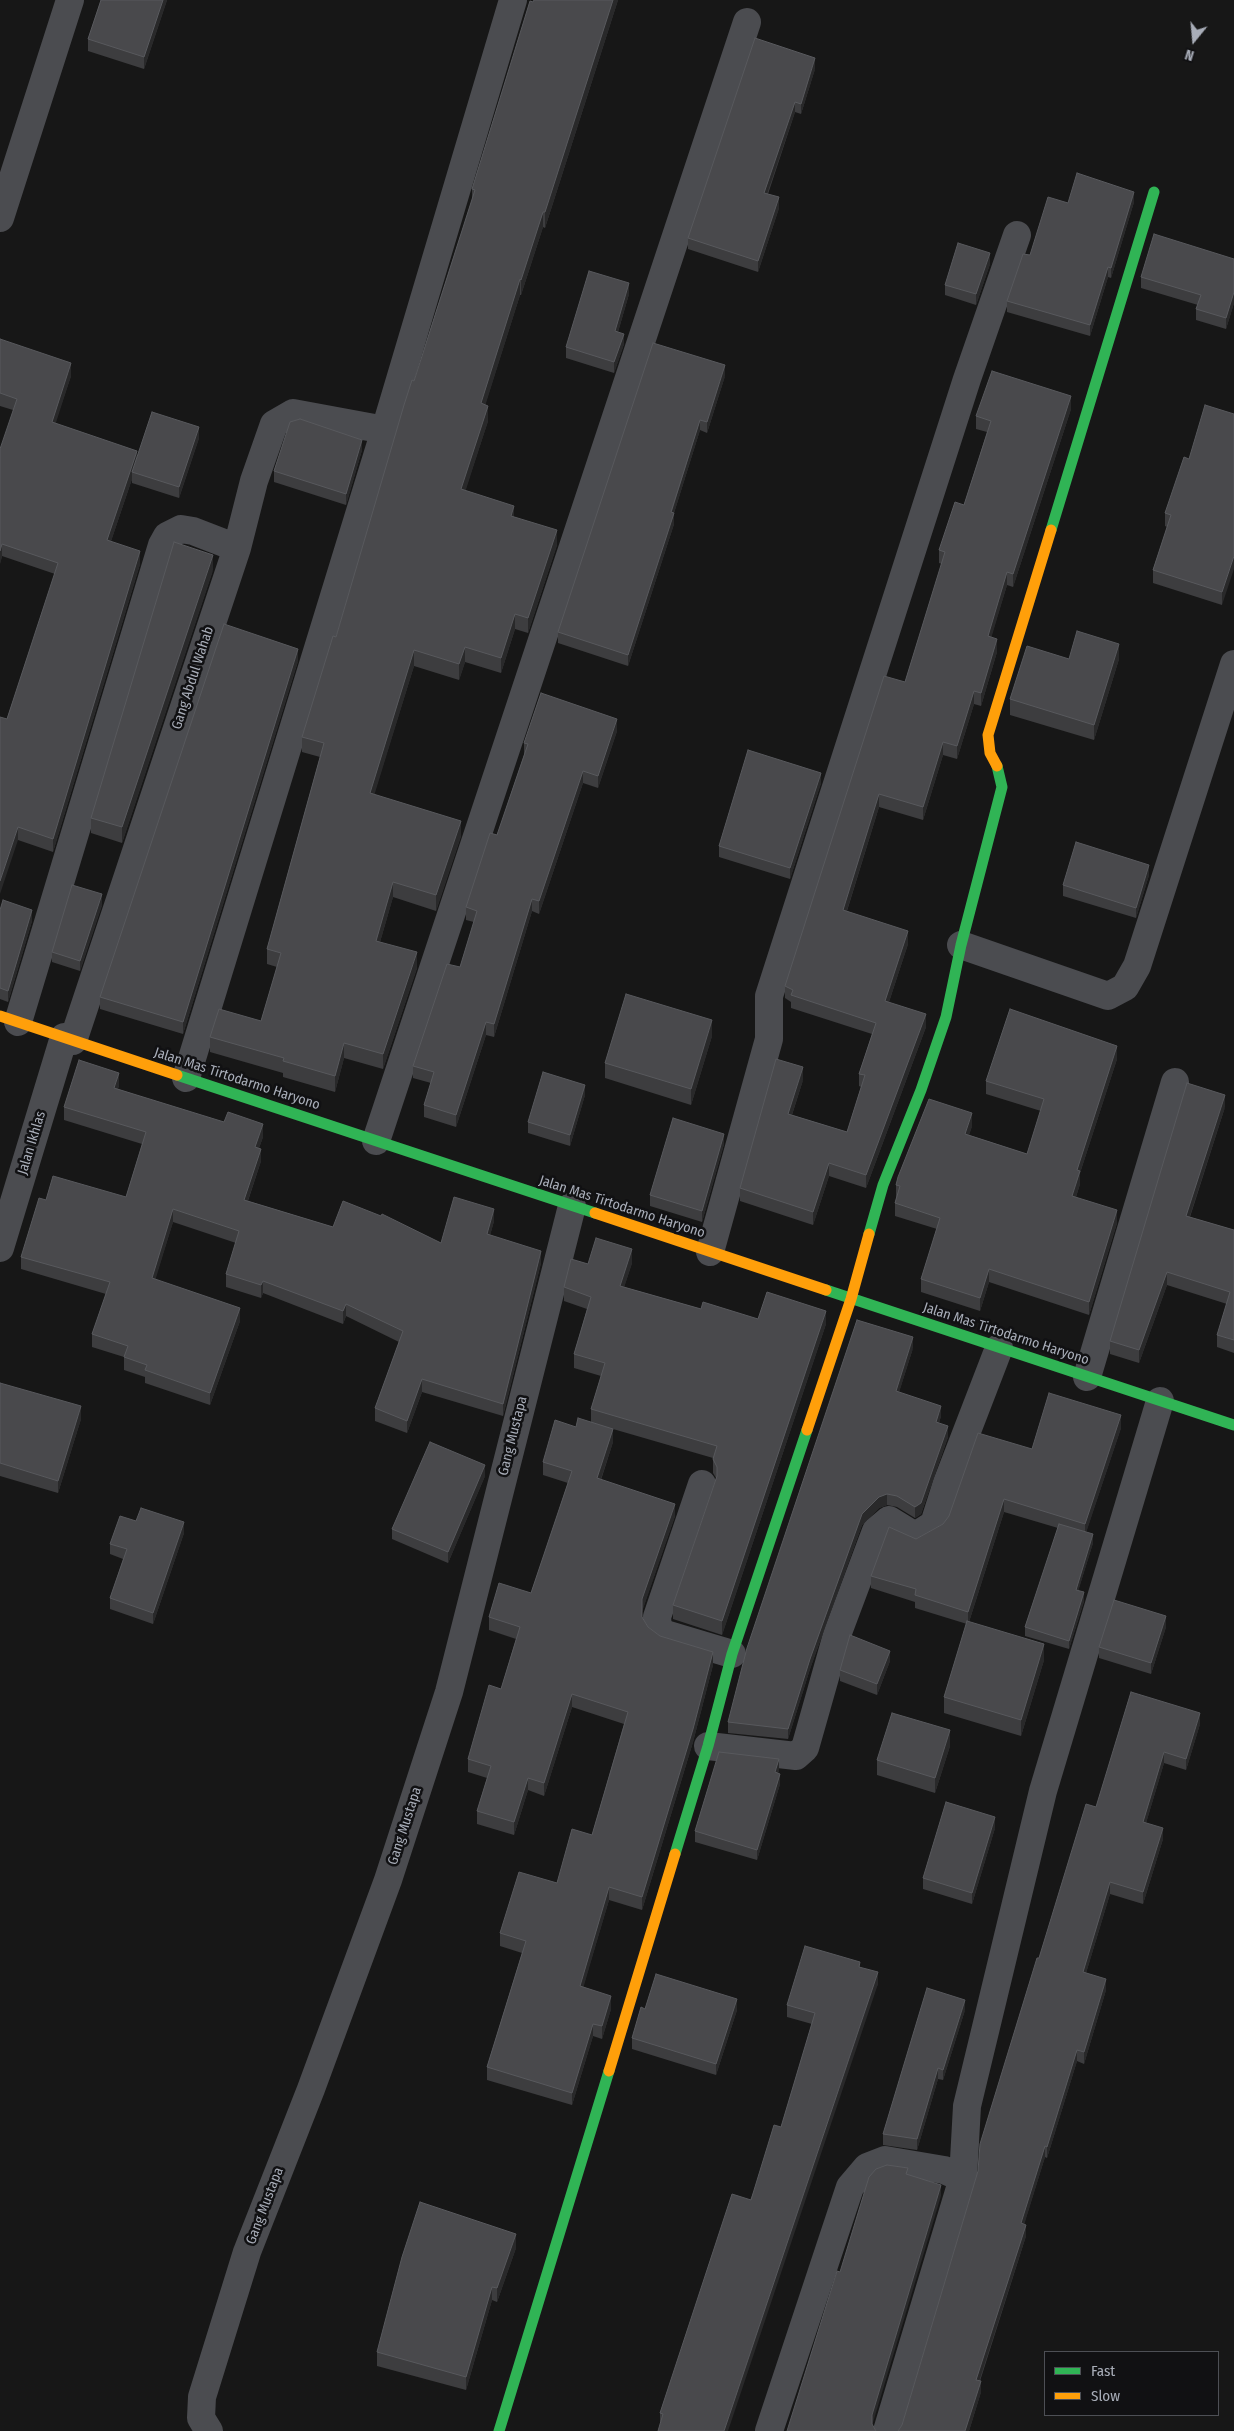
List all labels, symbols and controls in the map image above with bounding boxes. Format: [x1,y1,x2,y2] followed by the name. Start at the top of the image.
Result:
[1169,15,1219,65] north arrow
[1183,45,1196,64] text: N
[168,624,218,732] street label: Gang Abdul Wahab
[152,1044,322,1114] street label: Jalan Mas Tirtodarmo Haryono
[14,1109,50,1177] street label: Jalan Ikhlas
[537,1172,707,1242] street label: Jalan Mas Tirtodarmo Haryono
[921,1299,1091,1369] street label: Jalan Mas Tirtodarmo Haryono
[495,1395,531,1477] street label: Gang Mustapa
[385,1785,425,1867] street label: Gang Mustapa
[243,2165,287,2247] street label: Gang Mustapa
[1044,2351,1219,2416] legend
[1091,2362,1115,2380] text: Fast
[1091,2387,1120,2405] text: Slow

